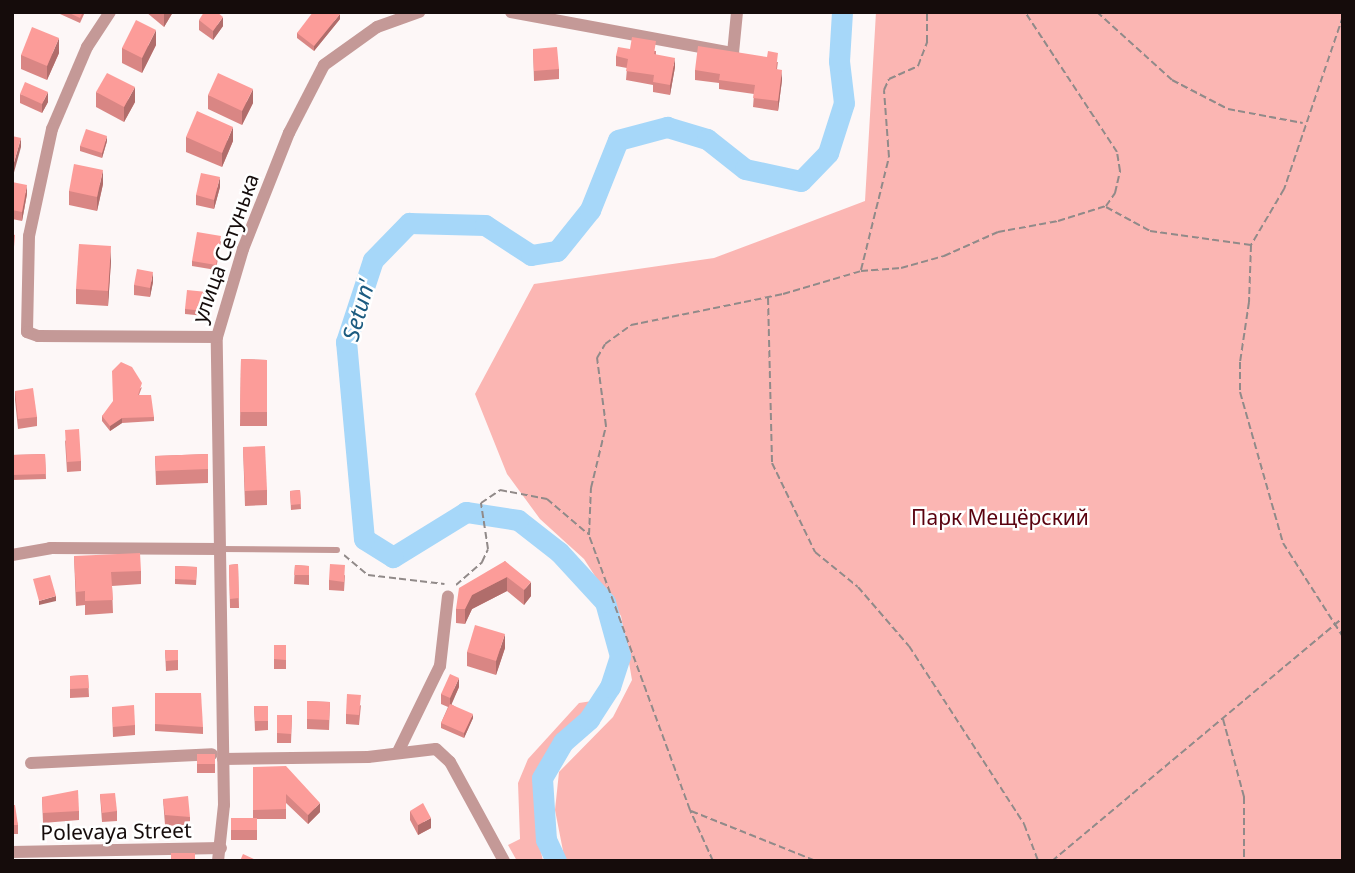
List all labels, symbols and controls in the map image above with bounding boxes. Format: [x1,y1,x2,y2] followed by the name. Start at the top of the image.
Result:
[186,170,264,326] street label: улица Сетунька
[336,276,380,344] water label: Setun'
[911,504,1089,530] park label: Парк Мещёрский
[40,817,192,845] street label: Polevaya Street

